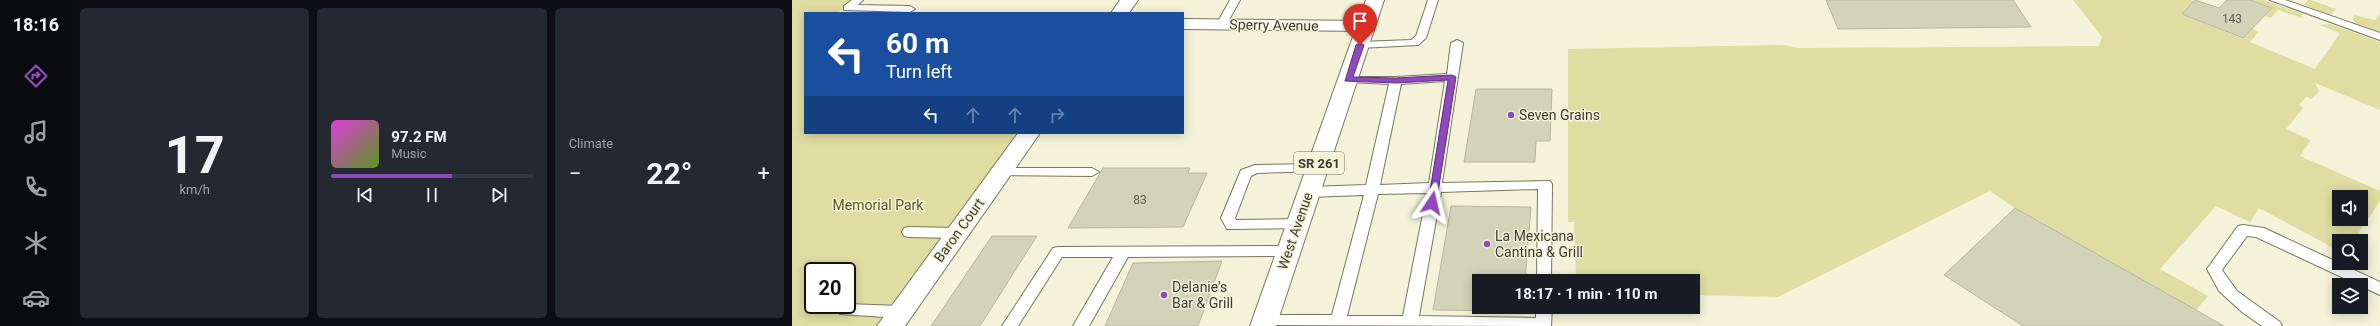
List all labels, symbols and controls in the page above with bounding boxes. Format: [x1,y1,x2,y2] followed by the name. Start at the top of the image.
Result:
[1343,4,1377,45] pin
[1349,10,1371,32] icon: arrive
[2222,12,2242,26] house number: 143
[13,14,59,35] text: 18:16
[1229,16,1319,34] street label: Sperry Avenue
[886,27,949,60] text: 60 m
[820,28,872,80] icon: left
[886,61,952,82] text: Turn left
[22,62,50,90] icon: directions
[920,104,942,126] icon: left
[962,104,984,126] icon: ahead
[1004,104,1026,126] icon: ahead
[1046,104,1068,126] icon: right
[1519,107,1600,123] place label: Seven Grains
[1506,110,1516,120] marker: Seven Grains
[22,118,50,146] icon: music
[165,125,225,186] text: 17
[391,128,447,146] text: 97.2 FM
[569,136,613,151] text: Climate
[391,146,427,161] text: Music
[1294,152,1344,174] road number: SR 261
[646,156,692,191] text: 22°
[569,161,581,186] text: −
[758,161,770,186] text: +
[22,173,50,201] icon: phone
[179,182,210,197] text: km/h
[1411,182,1453,224] position arrow
[354,184,376,206] icon: previous
[421,184,443,206] icon: pause
[488,184,510,206] icon: next
[1274,190,1316,272] street label: West Avenue
[2332,190,2368,314] map controls
[2332,190,2368,226] button: sound
[1133,193,1147,207] house number: 83
[931,195,988,265] street label: Baron Court
[833,197,924,213] park label: Memorial Park
[1495,228,1583,260] place label: La Mexicana Cantina & Grill
[22,229,50,257] icon: climate
[2332,234,2368,270] button: search
[1482,239,1492,249] marker: La Mexicana Cantina & Grill
[804,262,856,314] speed limit sign: 20
[2332,278,2368,314] button: layers
[1172,279,1233,311] place label: Delanie's Bar & Grill
[22,284,50,312] icon: car
[1515,285,1657,303] text: 18:17 · 1 min · 110 m
[1159,290,1169,300] marker: Delanie's Bar & Grill

